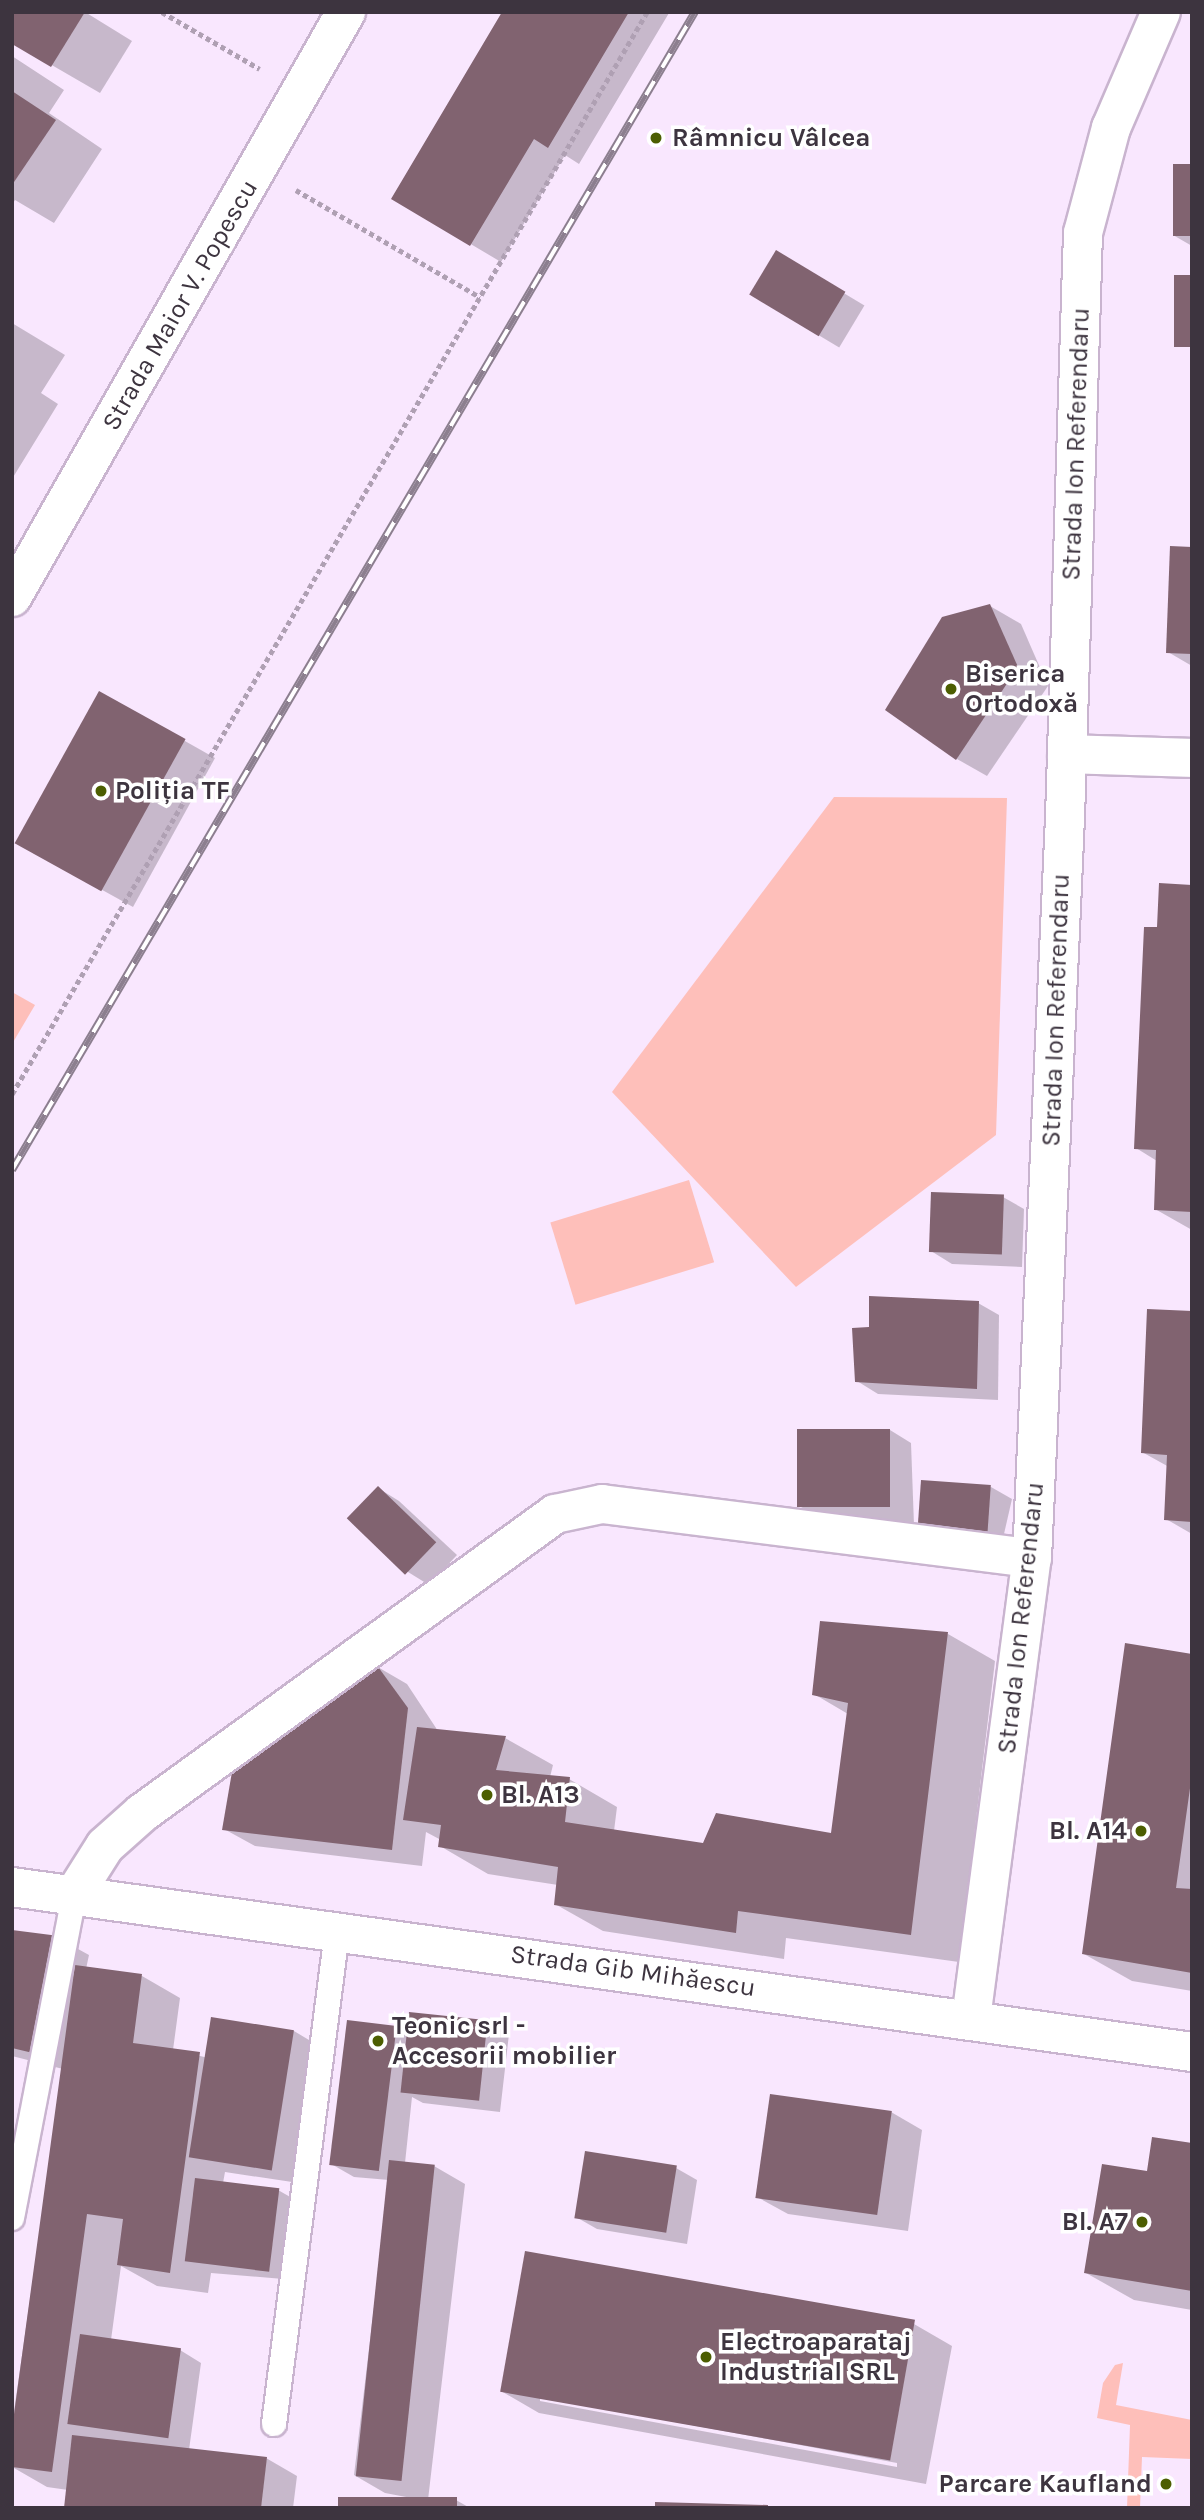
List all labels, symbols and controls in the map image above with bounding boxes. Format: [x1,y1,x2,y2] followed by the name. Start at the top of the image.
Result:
[672,122,870,154] place label: Râmnicu Vâlcea
[646,128,666,148] marker: Râmnicu Vâlcea
[95,174,265,436] street label: Strada Maior V. Popescu
[1056,307,1096,581] street label: Strada Ion Referendaru
[965,658,1078,720] place label: Biserica Ortodoxă
[943,681,959,697] marker: Biserica Ortodoxă
[115,775,230,807] place label: Poliția TF
[93,783,109,799] marker: Poliția TF
[1036,873,1076,1147] street label: Strada Ion Referendaru
[991,1480,1051,1756] street label: Strada Ion Referendaru
[501,1779,580,1811] place label: Bl. A13
[479,1787,495,1803] marker: Bl. A13
[1049,1815,1127,1847] place label: Bl. A14
[1133,1823,1149,1839] marker: Bl. A14
[508,1938,758,2004] street label: Strada Gib Mihăescu
[392,2010,616,2072] place label: Teonic srl - Accesorii mobilier
[370,2033,386,2049] marker: Teonic srl - Accesorii mobilier
[1062,2206,1128,2238] place label: Bl. A7
[1134,2214,1150,2230] marker: Bl. A7
[720,2326,912,2388] place label: Electroaparataj Industrial SRL
[698,2349,714,2365] marker: Electroaparataj Industrial SRL
[939,2468,1152,2500] place label: Parcare Kaufland
[1158,2476,1174,2492] marker: Parcare Kaufland

